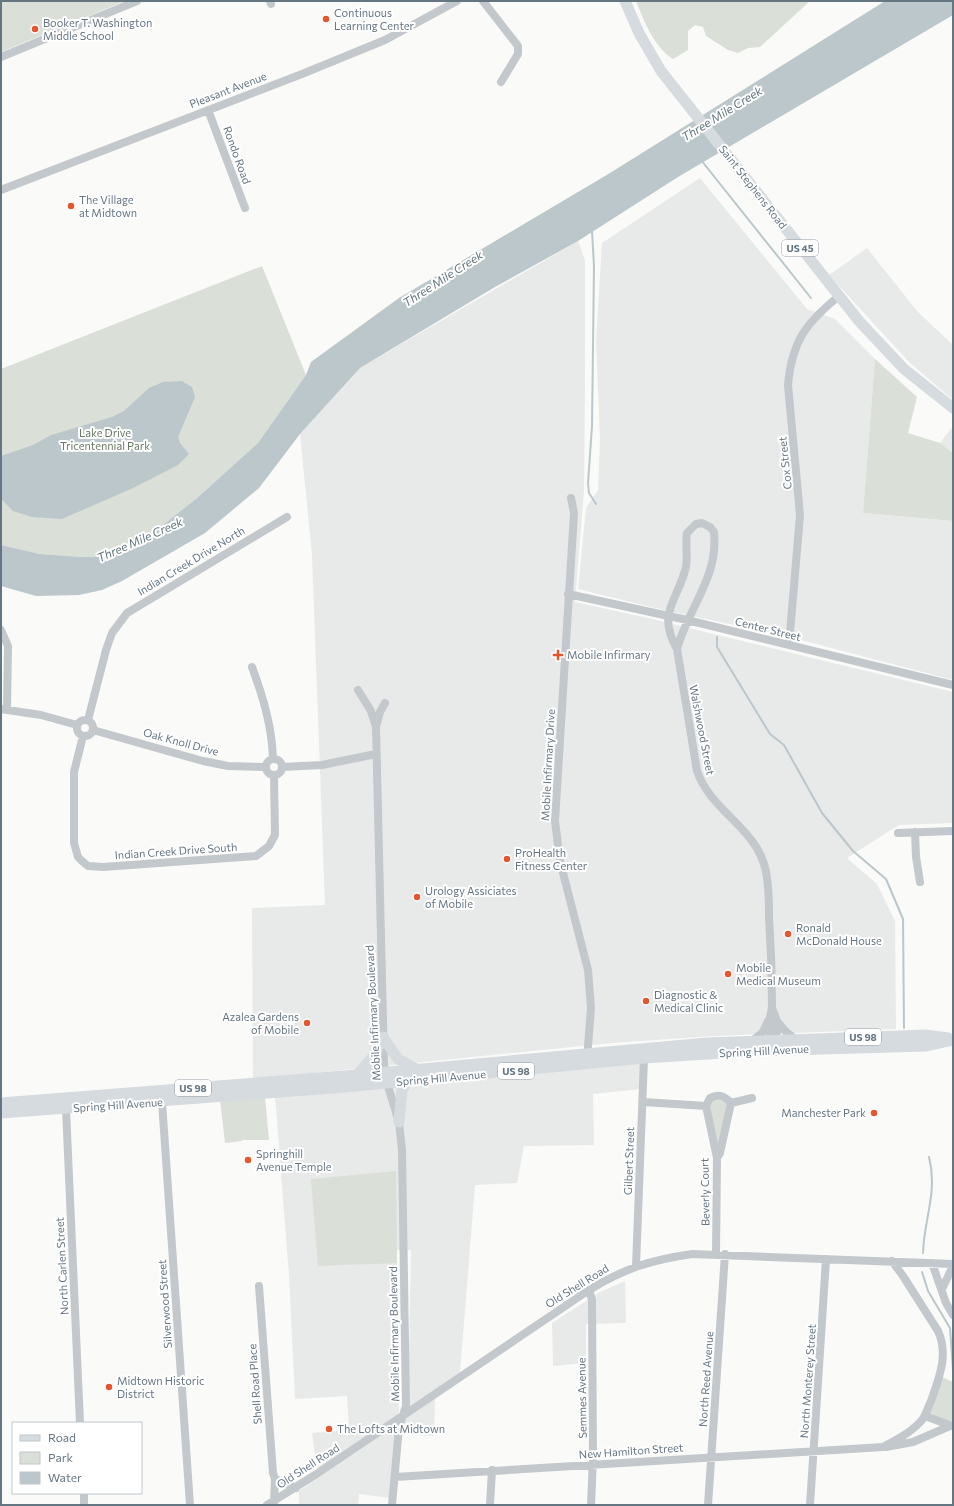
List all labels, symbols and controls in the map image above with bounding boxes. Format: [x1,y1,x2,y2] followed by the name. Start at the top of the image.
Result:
[334,6,415,32] place label: Continuous Learning Center
[321,14,331,24] marker: Continuous Learning Center
[43,16,152,42] place label: Booker T. Washington Middle School
[30,24,40,34] marker: Booker T. Washington Middle School
[187,69,268,110] street label: Pleasant Avenue
[679,82,765,144] water label: Three Mile Creek
[221,124,254,186] street label: Rondo Road
[717,142,790,231] street label: Saint Stephens Road
[79,193,137,219] place label: The Village at Midtown
[66,201,76,211] marker: The Village at Midtown
[782,240,818,256] road number: US 45
[400,247,485,309] water label: Three Mile Creek
[60,426,150,452] park label: Lake Drive Tricentennial Park
[775,436,794,490] street label: Cox Street
[95,514,185,564] water label: Three Mile Creek
[135,523,247,598] street label: Indian Creek Drive North
[734,614,803,643] street label: Center Street
[567,648,651,661] place label: Mobile Infirmary
[552,649,564,661] marker: Mobile Infirmary
[687,684,718,777] street label: Walshwood Street
[538,708,557,821] street label: Mobile Infirmary Drive
[142,725,220,758] street label: Oak Knoll Drive
[114,840,238,861] street label: Indian Creek Drive South
[515,846,588,872] place label: ProHealth Fitness Center
[502,854,512,864] marker: ProHealth Fitness Center
[425,884,517,910] place label: Urology Assiciates of Mobile
[412,892,422,902] marker: Urology Assiciates of Mobile
[796,921,882,947] place label: Ronald McDonald House
[783,929,793,939] marker: Ronald McDonald House
[362,945,383,1081] street label: Mobile Infirmary Boulevard
[736,961,821,987] place label: Mobile Medical Museum
[723,969,733,979] marker: Mobile Medical Museum
[654,988,723,1014] place label: Diagnostic & Medical Clinic
[641,996,651,1006] marker: Diagnostic & Medical Clinic
[222,1010,299,1036] place label: Azalea Gardens of Mobile
[302,1018,312,1028] marker: Azalea Gardens of Mobile
[845,1029,881,1045] road number: US 98
[719,1042,809,1059] street label: Spring Hill Avenue
[498,1063,534,1079] road number: US 98
[396,1067,487,1088] street label: Spring Hill Avenue
[175,1080,211,1096] road number: US 98
[73,1095,163,1114] street label: Spring Hill Avenue
[781,1106,866,1119] place label: Manchester Park
[869,1108,879,1118] marker: Manchester Park
[621,1126,636,1195] street label: Gilbert Street
[256,1147,332,1173] place label: Springhill Avenue Temple
[243,1155,253,1165] marker: Springhill Avenue Temple
[697,1157,712,1226] street label: Beverly Court
[52,1216,71,1315] street label: North Carlen Street
[155,1259,174,1349] street label: Silverwood Street
[543,1261,611,1310] street label: Old Shell Road
[386,1266,401,1402] street label: Mobile Infirmary Boulevard
[797,1323,818,1439] street label: North Monterey Street
[696,1330,715,1427] street label: North Reed Avenue
[245,1343,264,1425] street label: Shell Road Place
[574,1357,589,1439] street label: Semmes Avenue
[117,1374,204,1400] place label: Midtown Historic District
[104,1382,114,1392] marker: Midtown Historic District
[12,1422,142,1494] legend
[337,1422,445,1435] place label: The Lofts at Midtown
[324,1424,334,1434] marker: The Lofts at Midtown
[48,1430,76,1444] text: Road
[274,1440,342,1491] street label: Old Shell Road
[578,1440,684,1461] street label: New Hamilton Street
[48,1450,74,1464] text: Park
[48,1470,82,1484] text: Water

